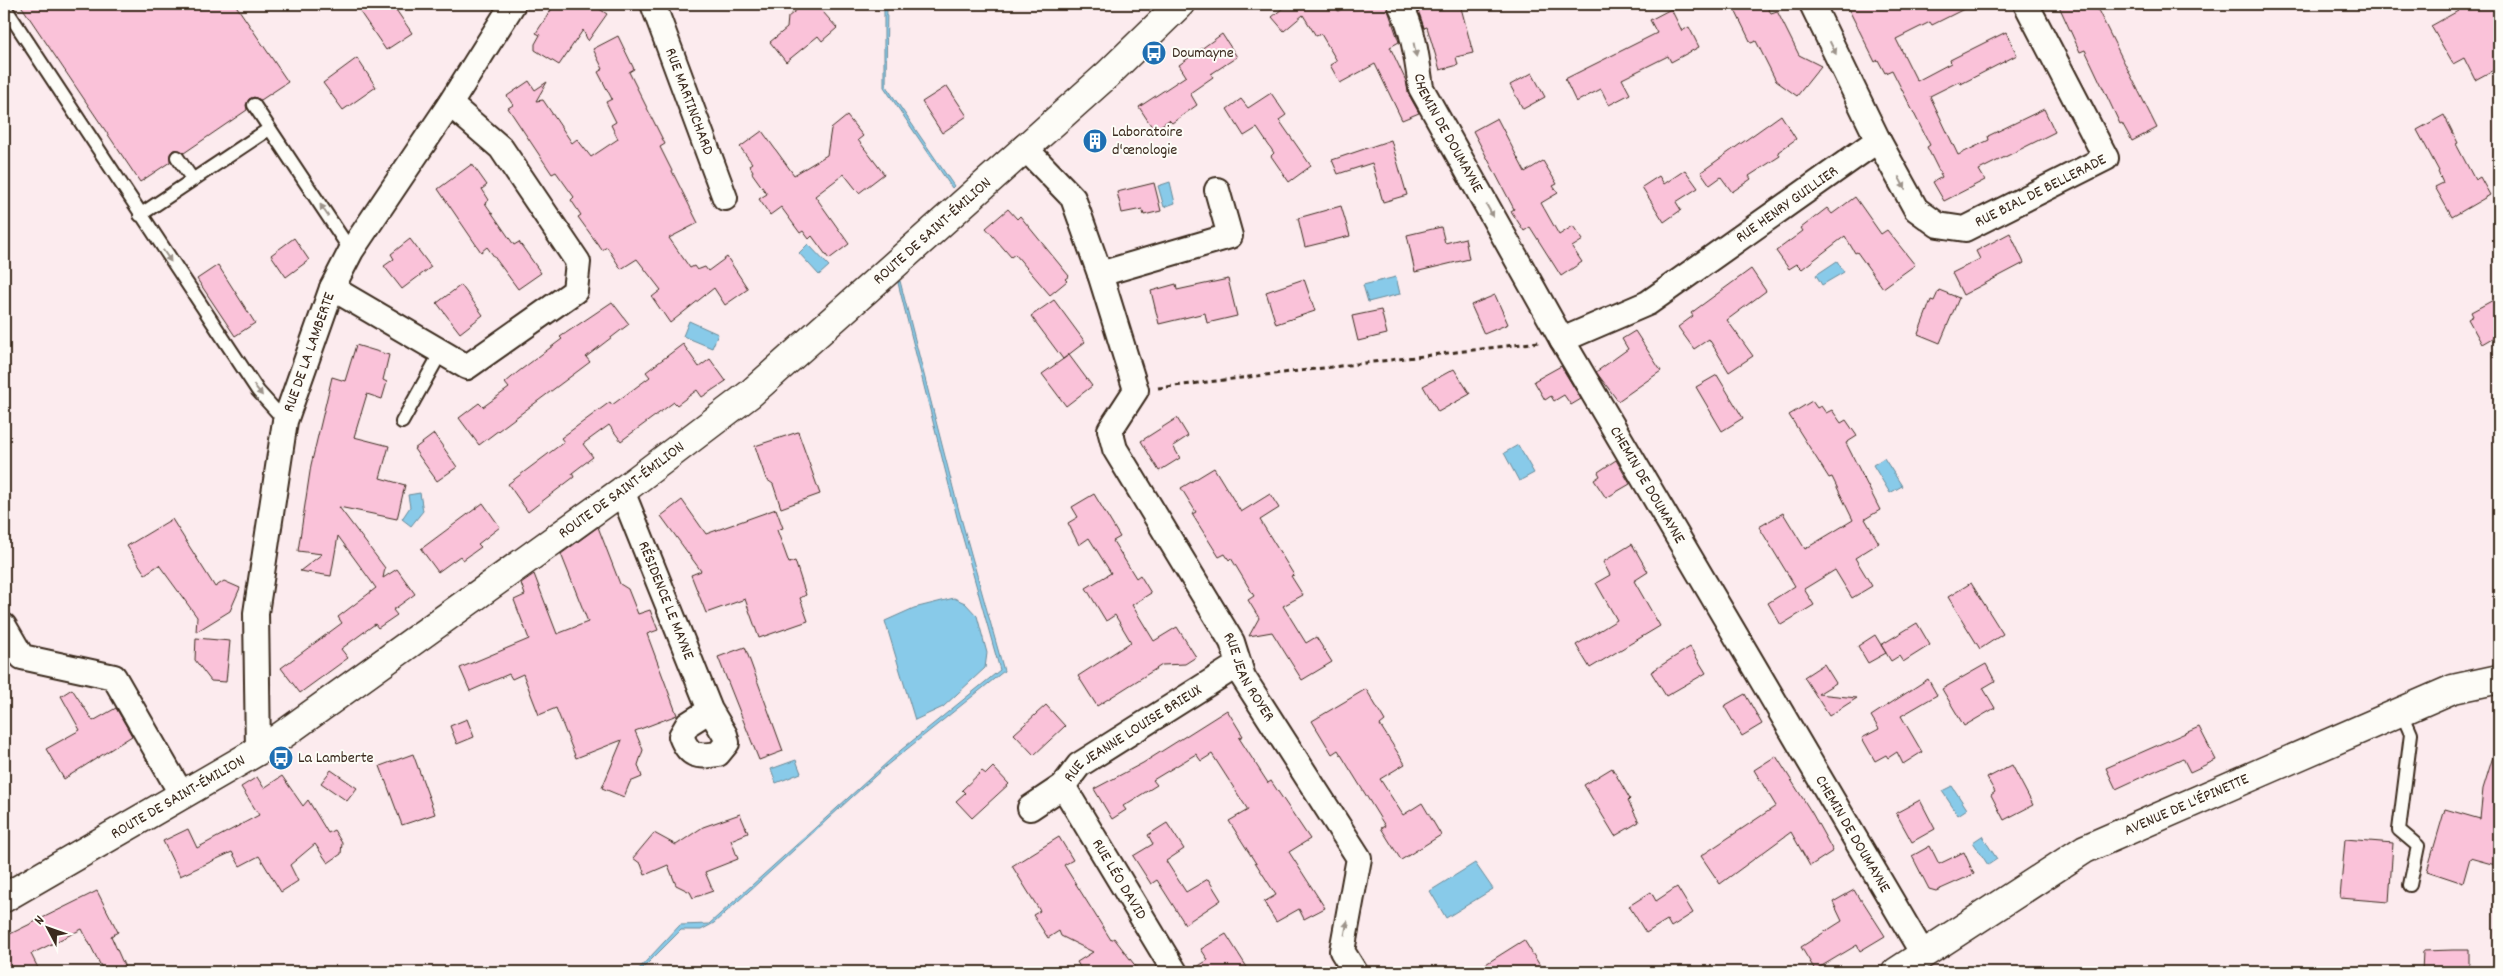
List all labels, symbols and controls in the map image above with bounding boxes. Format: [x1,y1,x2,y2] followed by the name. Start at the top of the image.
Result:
[1141,40,1167,66] bus stop icon: Doumayne
[1829,40,1837,55] one-way arrow
[1172,42,1234,65] place label: Doumayne
[1412,42,1420,58] one-way arrow
[659,45,720,158] street label: RUE MARTINCHARD
[1408,72,1489,198] street label: CHEMIN DE DOUMAYNE
[1112,121,1182,162] place label: Laboratoire d'œnologie
[1082,128,1108,154] building icon: Laboratoire d'œnologie
[1971,148,2111,234] street label: RUE BIAL DE BELLERADE
[1731,160,1843,249] street label: RUE HENRY GUILLIER
[868,172,997,290] street label: ROUTE DE SAINT-ÉMILION
[1898,175,1906,190] one-way arrow
[319,204,329,217] one-way arrow
[1485,205,1494,218] one-way arrow
[162,249,172,262] one-way arrow
[277,289,341,415] street label: RUE DE LA LAMBERTE
[253,383,263,397] one-way arrow
[1604,422,1691,549] street label: CHEMIN DE DOUMAYNE
[554,436,690,545] street label: ROUTE DE SAINT-ÉMILION
[632,538,700,664] street label: RÉSIDENCE LE MAYNE
[1217,628,1280,727] street label: RUE JEAN ROYER
[1058,679,1206,787] street label: RUE JEANNE LOUISE BRIEUX
[268,745,294,771] bus stop icon: La Lamberte
[298,747,374,770] place label: La Lamberte
[106,749,250,845] street label: ROUTE DE SAINT-ÉMILION
[2120,767,2253,842] street label: AVENUE DE L'ÉPINETTE
[1809,771,1896,898] street label: CHEMIN DE DOUMAYNE
[1086,834,1153,924] street label: RUE LÉO DAVID
[22,904,72,954] north arrow
[30,912,50,930] text: N
[1343,919,1351,935] one-way arrow

